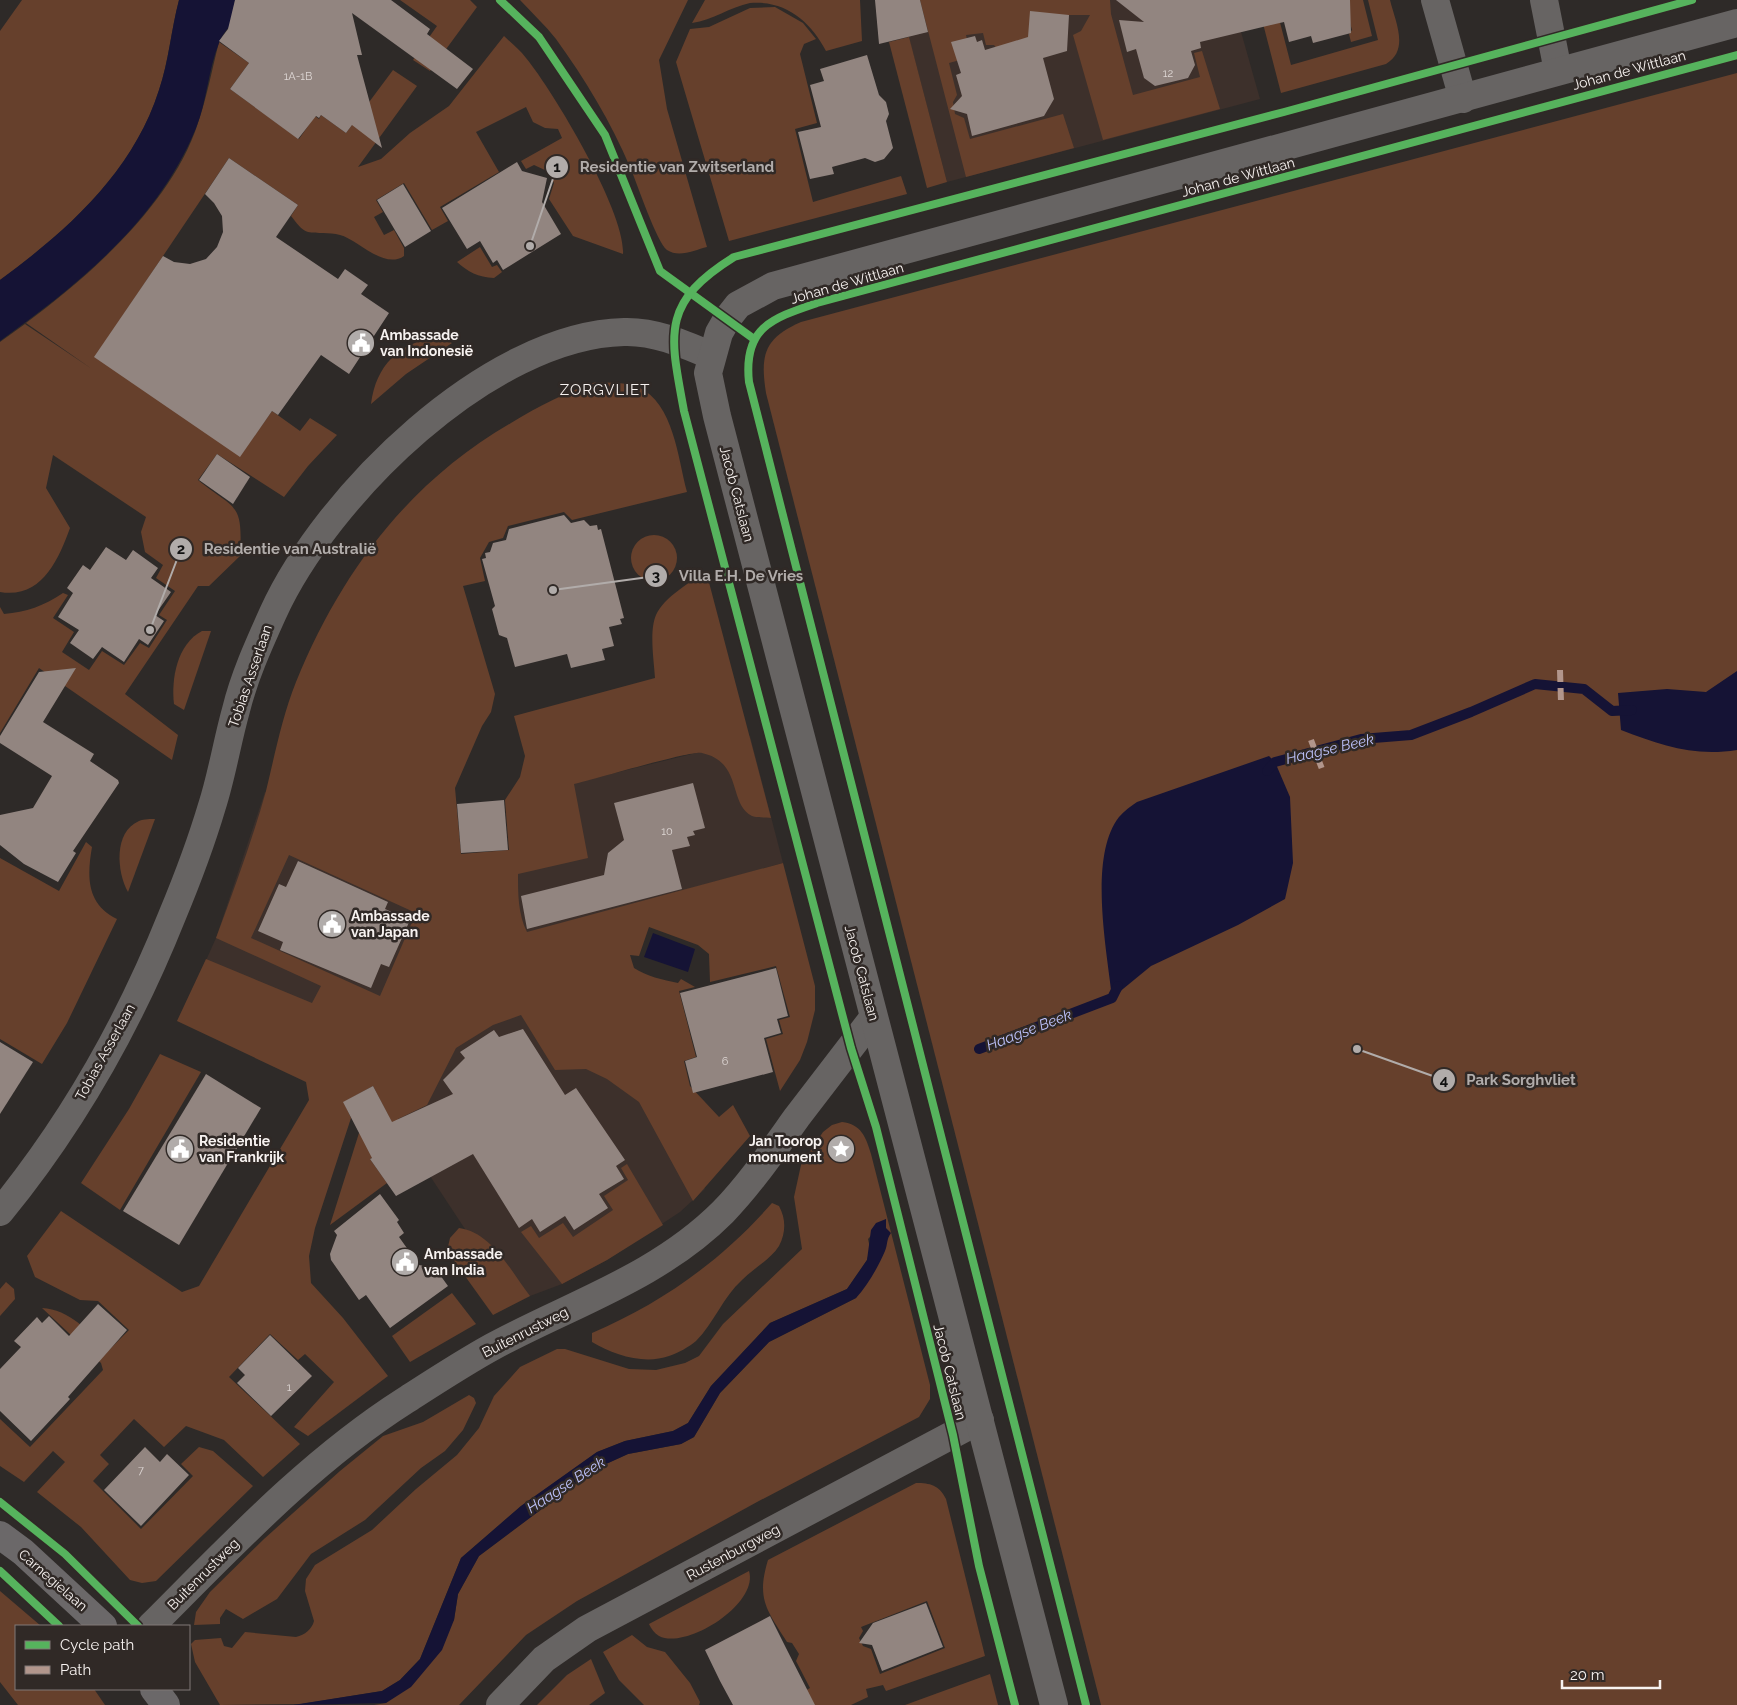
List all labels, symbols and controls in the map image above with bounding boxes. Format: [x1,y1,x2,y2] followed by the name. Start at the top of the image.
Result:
[1571,47,1687,93] street label: Johan de Wittlaan
[1163,67,1173,80] house number: 12
[284,70,312,83] house number: 1A-1B
[545,152,785,182] callout: Residentie van Zwitserland
[1180,154,1296,200] street label: Johan de Wittlaan
[553,158,561,176] text: 1
[580,158,775,176] text: Residentie van Zwitserland
[789,259,905,307] street label: Johan de Wittlaan
[380,327,474,359] place label: Ambassade van Indonesië
[346,328,376,358] public building icon: Ambassade van Indonesië
[560,381,650,399] district label: ZORGVLIET
[717,444,757,544] street label: Jacob Catslaan
[168,534,387,564] callout: Residentie van Australië
[177,540,185,558] text: 2
[204,540,376,558] text: Residentie van Australië
[644,561,814,591] callout: Villa E.H. De Vries
[652,567,660,585] text: 3
[679,567,803,585] text: Villa E.H. De Vries
[225,622,275,730] street label: Tobias Asserlaan
[1284,730,1376,768] water label: Haagse Beek
[661,825,673,838] house number: 10
[351,908,430,940] place label: Ambassade van Japan
[317,909,347,939] public building icon: Ambassade van Japan
[842,923,882,1023] street label: Jacob Catslaan
[72,1001,138,1103] street label: Tobias Asserlaan
[984,1006,1074,1054] water label: Haagse Beek
[722,1055,729,1068] house number: 6
[1431,1065,1586,1095] callout: Park Sorghvliet
[1440,1071,1449,1089] text: 4
[1466,1071,1576,1089] text: Park Sorghvliet
[199,1133,284,1165] place label: Residentie van Frankrijk
[748,1133,823,1165] place label: Jan Toorop monument
[165,1134,195,1164] public building icon: Residentie van Frankrijk
[826,1134,856,1164] place icon: Jan Toorop monument
[424,1246,503,1278] place label: Ambassade van India
[390,1247,420,1277] public building icon: Ambassade van India
[479,1303,571,1361] street label: Buitenrustweg
[930,1322,970,1422] street label: Jacob Catslaan
[287,1381,292,1394] house number: 1
[523,1453,609,1517] water label: Haagse Beek
[138,1464,144,1477] house number: 7
[684,1521,782,1583] street label: Rustenburgweg
[164,1535,242,1613] street label: Buitenrustweg
[15,1546,91,1614] street label: Carnegielaan
[15,1625,190,1690] legend
[60,1636,134,1654] text: Cycle path
[1562,1658,1660,1690] scale bar
[60,1661,91,1679] text: Path
[1570,1666,1605,1684] text: 20 m

